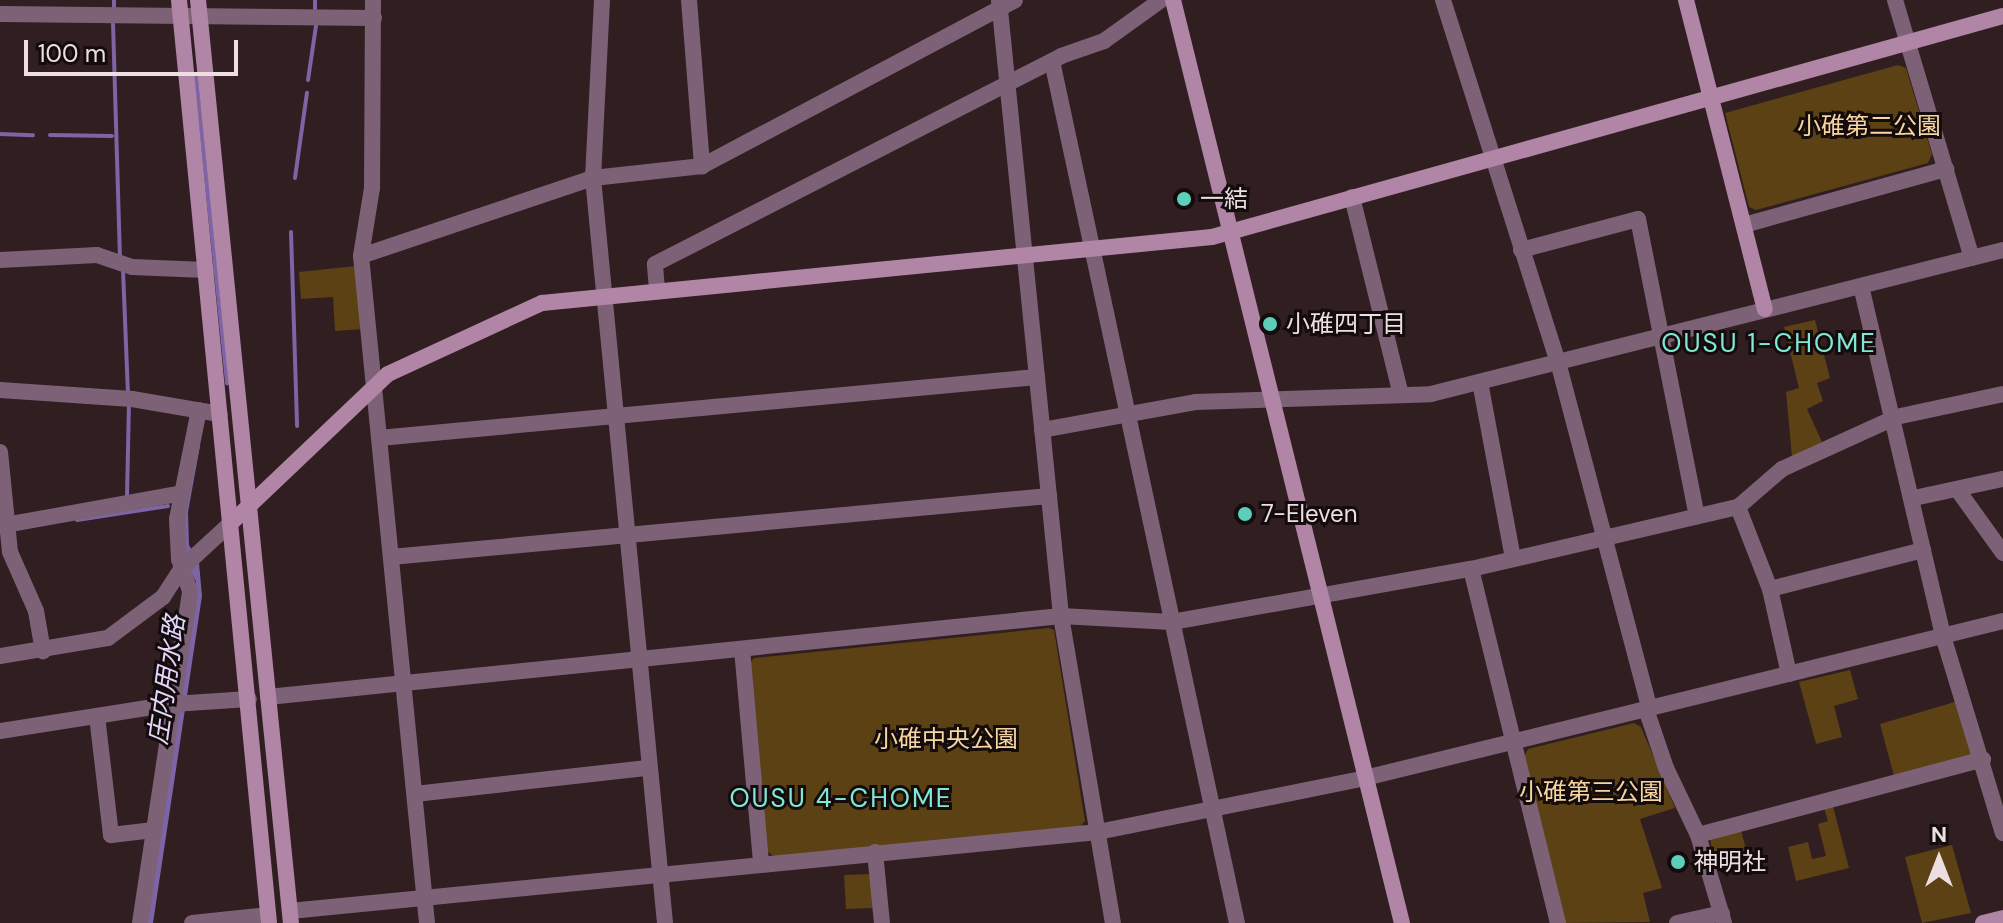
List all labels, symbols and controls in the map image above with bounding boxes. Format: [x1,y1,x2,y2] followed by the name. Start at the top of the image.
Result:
[28,24,242,74] scale bar
[38,38,106,69] text: 100 m
[1797,112,1941,140] park label: 小碓第二公園
[1200,185,1248,213] place label: 一結
[1175,190,1193,208] marker: 一結
[1286,310,1406,338] place label: 小碓四丁目
[1261,315,1279,333] marker: 小碓四丁目
[1661,328,1877,360] district label: OUSU 1-CHOME
[1261,500,1358,528] place label: 7-Eleven
[1236,505,1254,523] marker: 7-Eleven
[143,613,191,747] water label: 庄内用水路
[874,725,1018,753] park label: 小碓中央公園
[1519,778,1663,806] park label: 小碓第三公園
[729,783,953,815] district label: OUSU 4-CHOME
[1899,819,1979,899] north arrow
[1931,820,1947,849] text: N
[1694,848,1766,876] place label: 神明社
[1669,853,1687,871] marker: 神明社

